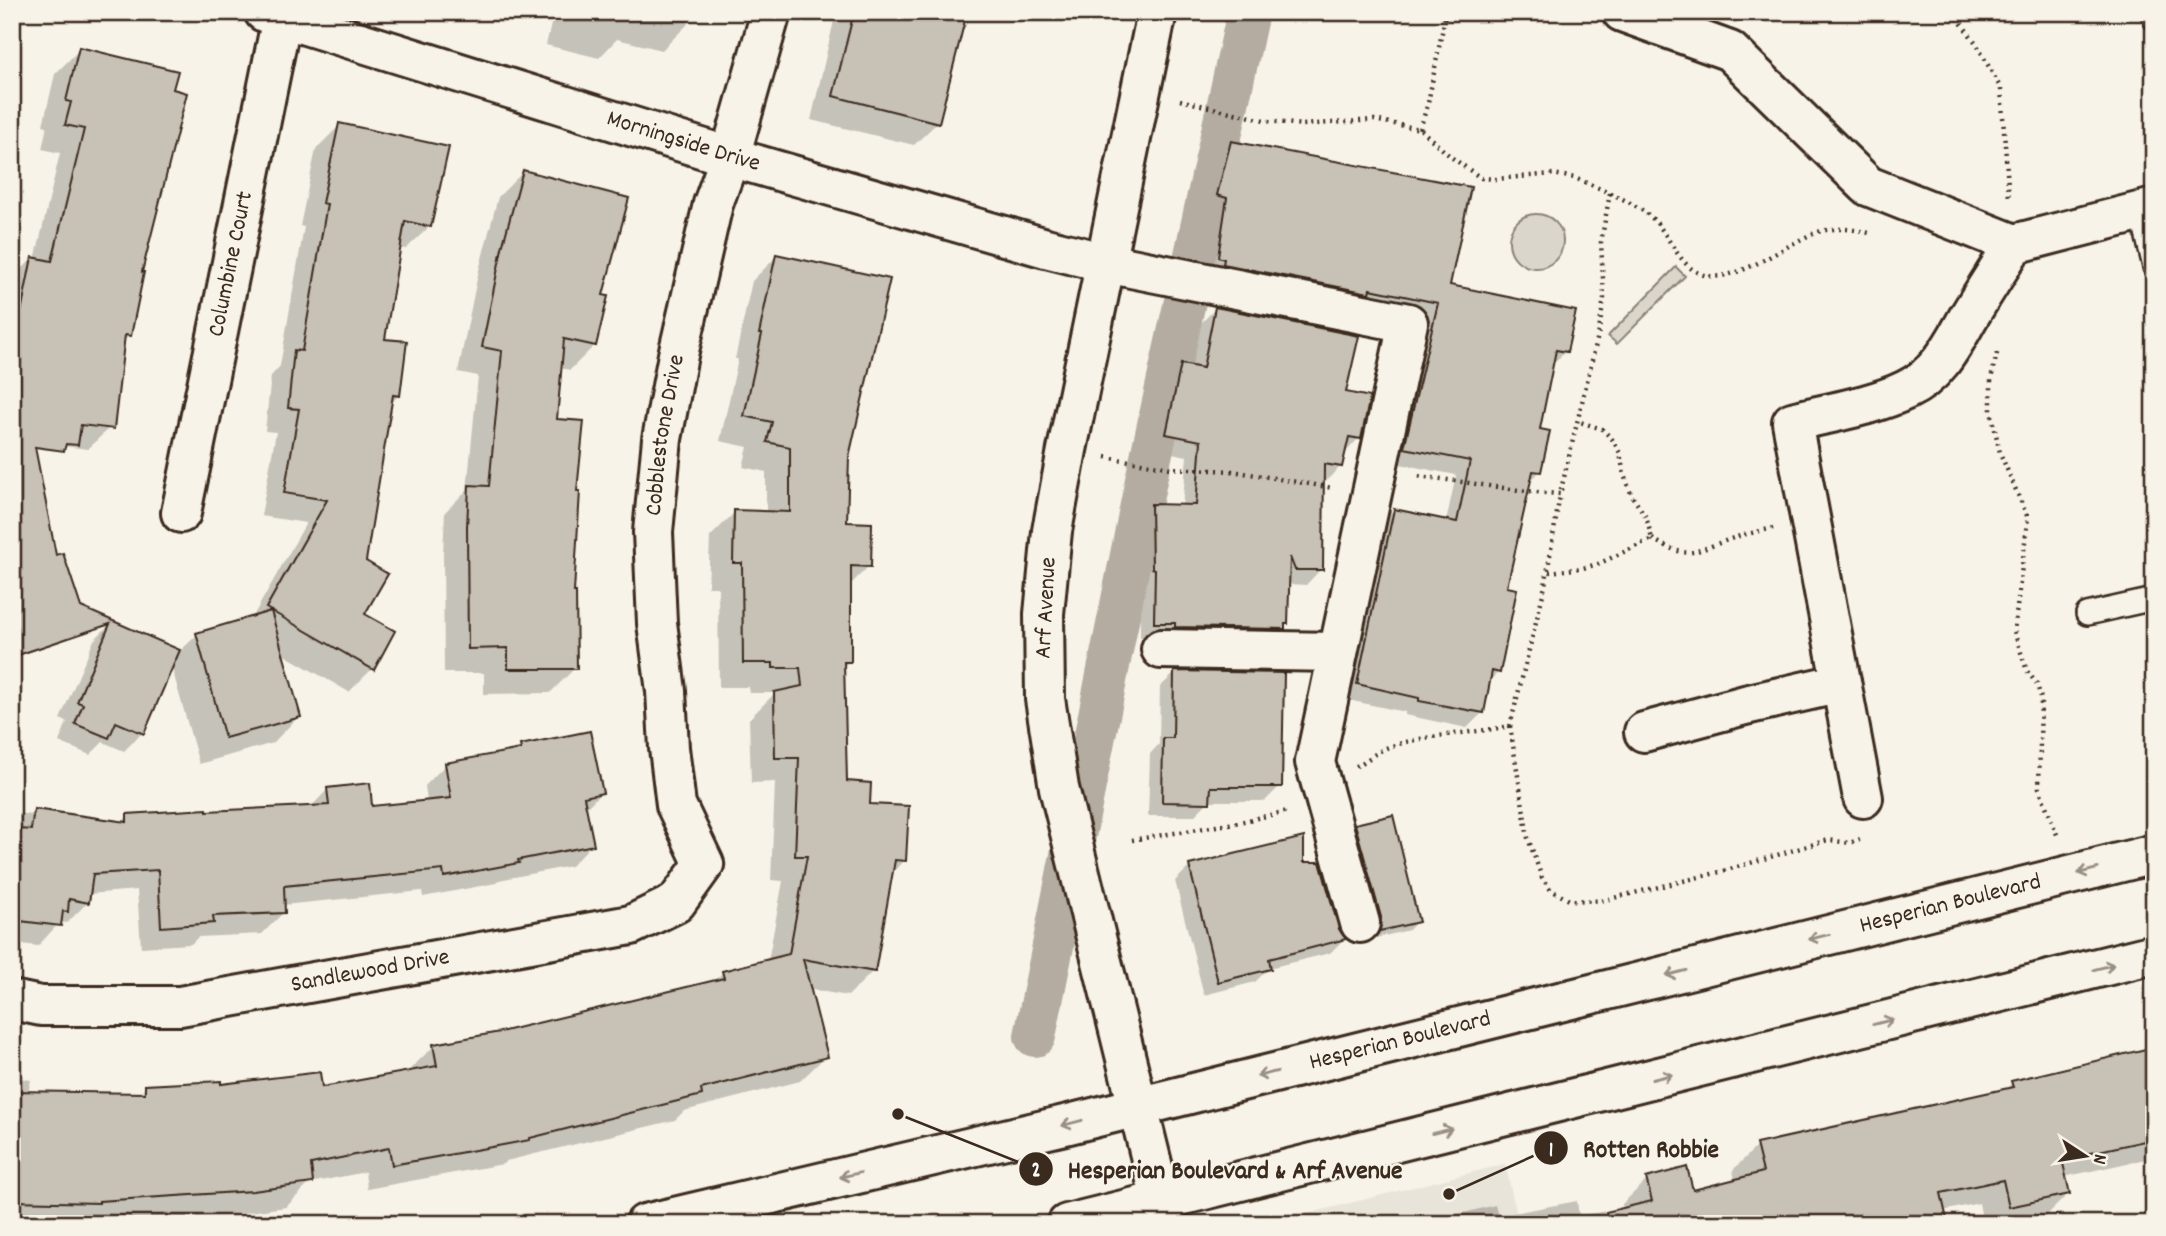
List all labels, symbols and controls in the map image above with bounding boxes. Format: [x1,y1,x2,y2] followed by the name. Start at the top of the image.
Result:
[602,103,764,182] street label: Morningside Drive
[200,188,263,340] street label: Columbine Court
[638,352,695,518] street label: Cobblestone Drive
[1027,556,1067,660] street label: Arf Avenue
[2077,865,2099,878] one-way arrow
[1856,866,2045,944] street label: Hesperian Boulevard
[1808,931,1831,944] one-way arrow
[288,941,452,1003] street label: Sandlewood Drive
[2092,960,2115,973] one-way arrow
[1665,967,1688,980] one-way arrow
[1306,1003,1495,1081] street label: Hesperian Boulevard
[1871,1015,1894,1028] one-way arrow
[1256,1068,1279,1081] one-way arrow
[1650,1069,1673,1083] one-way arrow
[1061,1117,1084,1130] one-way arrow
[2050,1120,2120,1190] north arrow
[1430,1124,1452,1137] one-way arrow
[1534,1125,1733,1172] callout: Rotten Robbie
[1583,1133,1719,1170] text: Rotten Robbie
[1549,1137,1553,1167] text: 1
[1018,1145,1416,1192] callout: Hesperian Boulevard & Arf Avenue
[2084,1151,2112,1166] text: N
[1068,1154,1402,1191] text: Hesperian Boulevard & Arf Avenue
[1031,1157,1041,1187] text: 2
[839,1169,862,1183] one-way arrow

